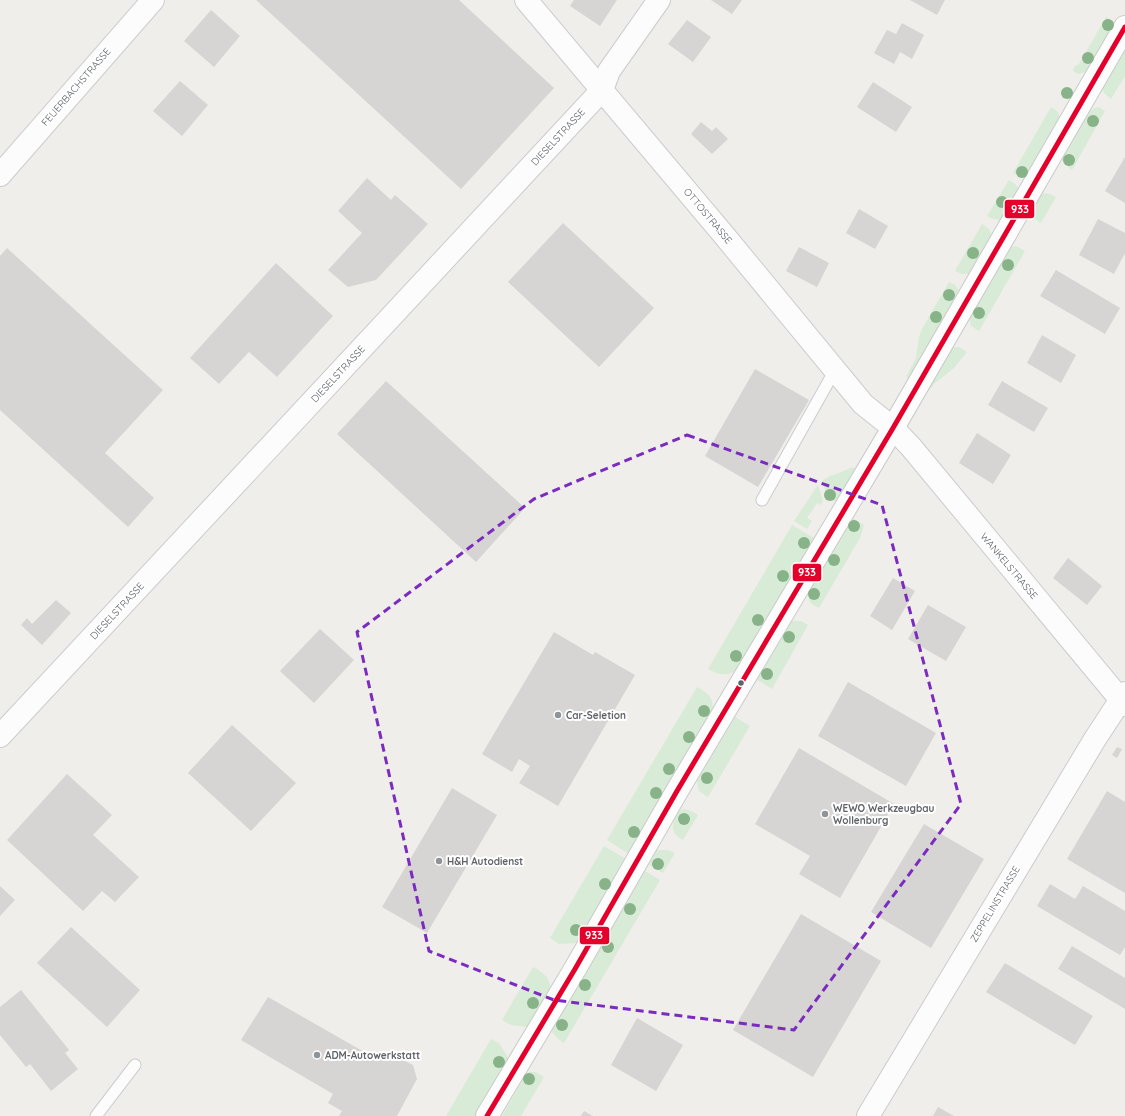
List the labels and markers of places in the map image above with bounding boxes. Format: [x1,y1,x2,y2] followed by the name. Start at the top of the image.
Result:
[736,678,746,688] unlabelled marker
[566,709,626,722] place label: Car-Seletion
[553,710,563,720] marker: Car-Seletion
[833,802,934,827] place label: WEWO Werkzeugbau Wollenburg
[820,809,830,819] marker: WEWO Werkzeugbau Wollenburg
[447,855,523,868] place label: H&H Autodienst
[434,856,444,866] marker: H&H Autodienst
[325,1049,420,1062] place label: ADM-Autowerkstatt
[312,1050,322,1060] marker: ADM-Autowerkstatt

